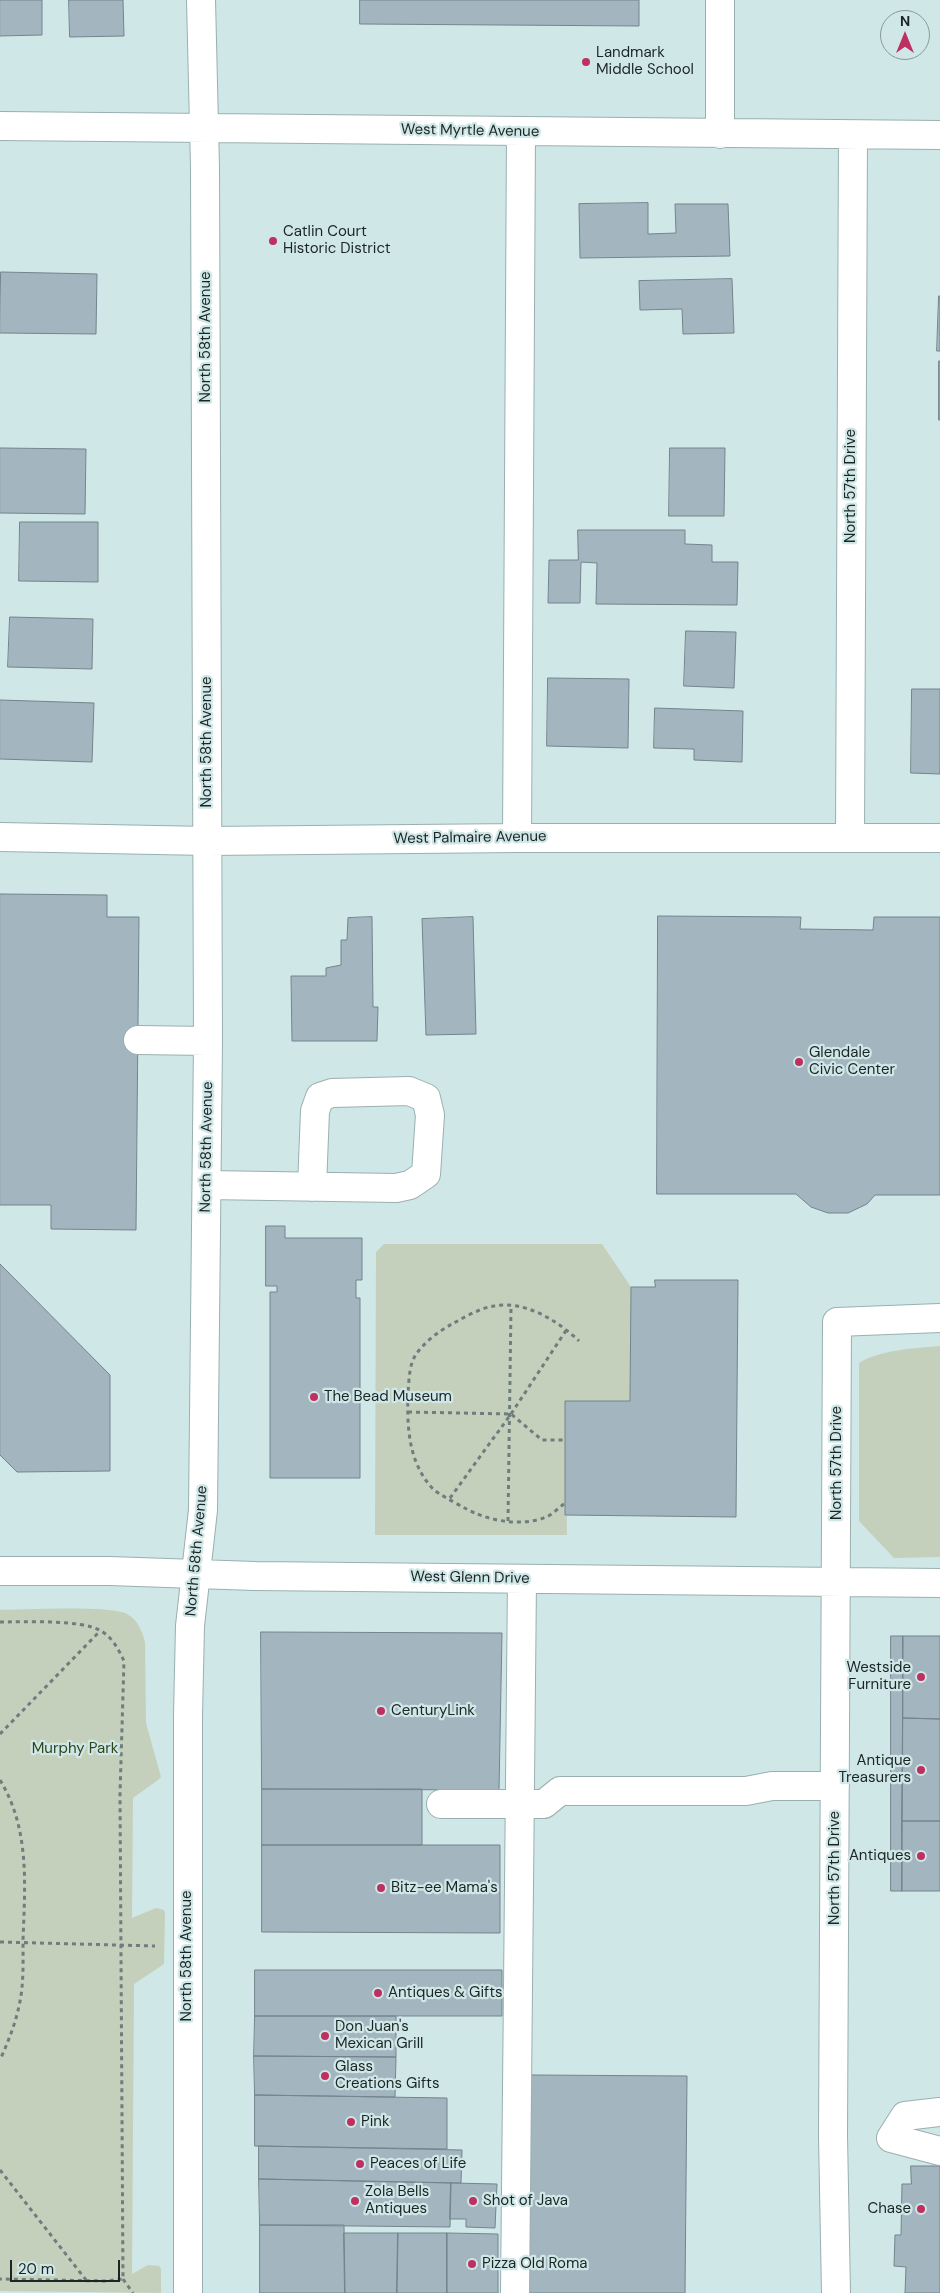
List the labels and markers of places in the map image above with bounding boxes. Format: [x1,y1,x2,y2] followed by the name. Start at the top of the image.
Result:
[596,44,694,79] place label: Landmark Middle School
[580,56,592,68] marker: Landmark Middle School
[283,223,391,258] place label: Catlin Court Historic District
[267,235,279,247] marker: Catlin Court Historic District
[809,1044,895,1079] place label: Glendale Civic Center
[793,1056,805,1068] marker: Glendale Civic Center
[324,1388,452,1406] place label: The Bead Museum
[308,1391,320,1403] marker: The Bead Museum
[847,1659,911,1694] place label: Westside Furniture
[915,1671,927,1683] marker: Westside Furniture
[391,1702,475,1720] place label: CenturyLink
[375,1705,387,1717] marker: CenturyLink
[839,1752,911,1787] place label: Antique Treasurers
[915,1764,927,1776] marker: Antique Treasurers
[849,1847,911,1865] place label: Antiques
[915,1850,927,1862] marker: Antiques
[391,1879,498,1897] place label: Bitz-ee Mama's
[375,1882,387,1894] marker: Bitz-ee Mama's
[388,1984,503,2002] place label: Antiques & Gifts
[372,1987,384,1999] marker: Antiques & Gifts
[335,2018,423,2053] place label: Don Juan's Mexican Grill
[319,2030,331,2042] marker: Don Juan's Mexican Grill
[335,2058,439,2093] place label: Glass Creations Gifts
[319,2070,331,2082] marker: Glass Creations Gifts
[361,2113,389,2131] place label: Pink
[345,2116,357,2128] marker: Pink
[370,2155,466,2173] place label: Peaces of Life
[354,2158,366,2170] marker: Peaces of Life
[365,2183,429,2218] place label: Zola Bells Antiques
[483,2192,568,2210] place label: Shot of Java
[349,2195,361,2207] marker: Zola Bells Antiques
[467,2195,479,2207] marker: Shot of Java
[867,2200,911,2218] place label: Chase
[915,2203,927,2215] marker: Chase
[482,2255,587,2273] place label: Pizza Old Roma
[466,2258,478,2270] marker: Pizza Old Roma

